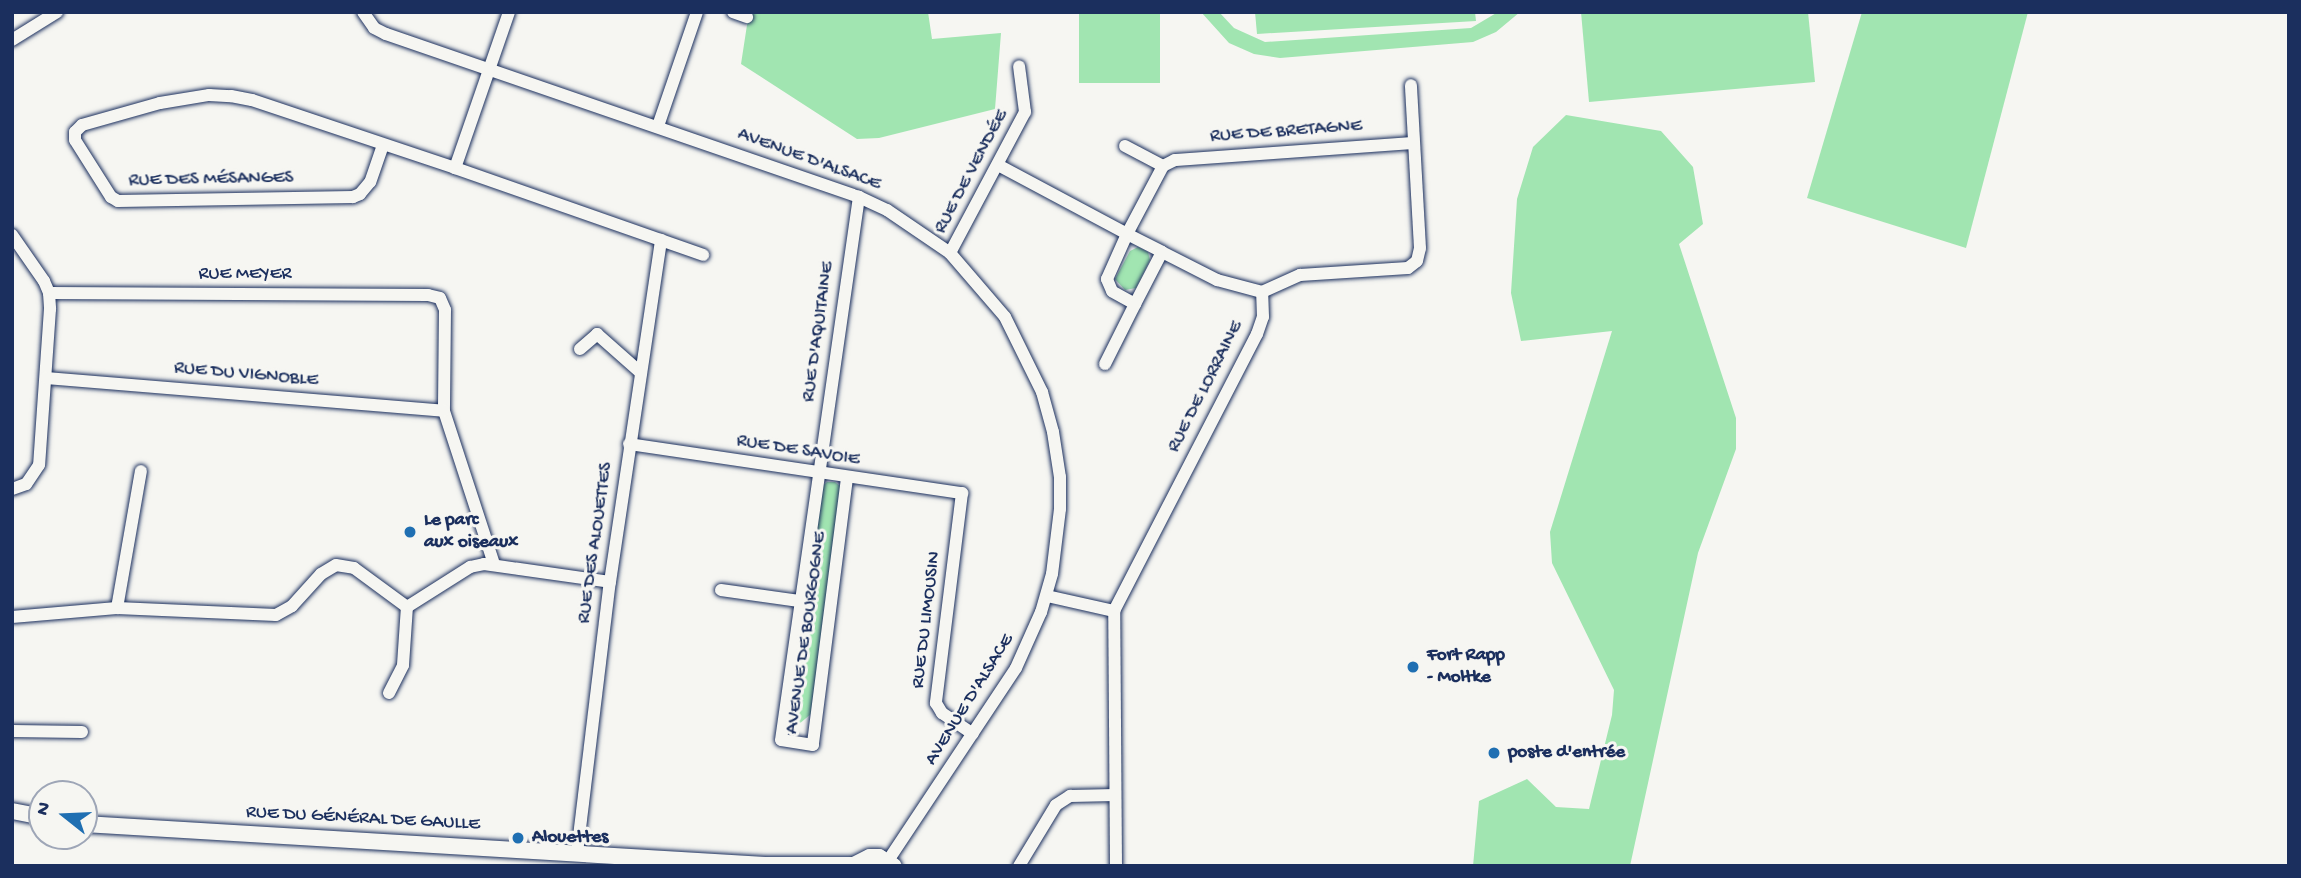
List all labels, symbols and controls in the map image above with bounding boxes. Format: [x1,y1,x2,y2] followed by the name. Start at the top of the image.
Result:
[930,106,1014,238] street label: RUE DE VENDÉE
[1209,115,1363,149] street label: RUE DE BRETAGNE
[734,123,884,197] street label: AVENUE D'ALSACE
[128,167,294,193] street label: RUE DES MÉSANGES
[798,260,840,404] street label: RUE D'AQUITAINE
[199,264,291,286] street label: RUE MEYER
[1163,318,1249,456] street label: RUE DE LORRAINE
[173,357,319,393] street label: RUE DU VIGNOBLE
[735,430,861,472] street label: RUE DE SAVOIE
[573,461,619,625] street label: RUE DES ALOUETTES
[424,510,518,554] place label: Le parc aux oiseaux
[402,524,418,540] marker: Le parc aux oiseaux
[782,531,832,735] street label: AVENUE DE BOURGOGNE
[907,550,947,690] street label: RUE DU LIMOUSIN
[920,630,1020,770] street label: AVENUE D'ALSACE
[1427,645,1505,689] place label: Fort Rapp - Moltke
[1405,659,1421,675] marker: Fort Rapp - Moltke
[1508,742,1625,764] place label: poste d'entrée
[1486,745,1502,761] marker: poste d'entrée
[28,780,98,850] north arrow
[32,800,57,818] text: N
[245,801,481,837] street label: RUE DU GÉNÉRAL DE GAULLE
[532,827,608,849] place label: Alouettes
[510,830,526,846] marker: Alouettes

